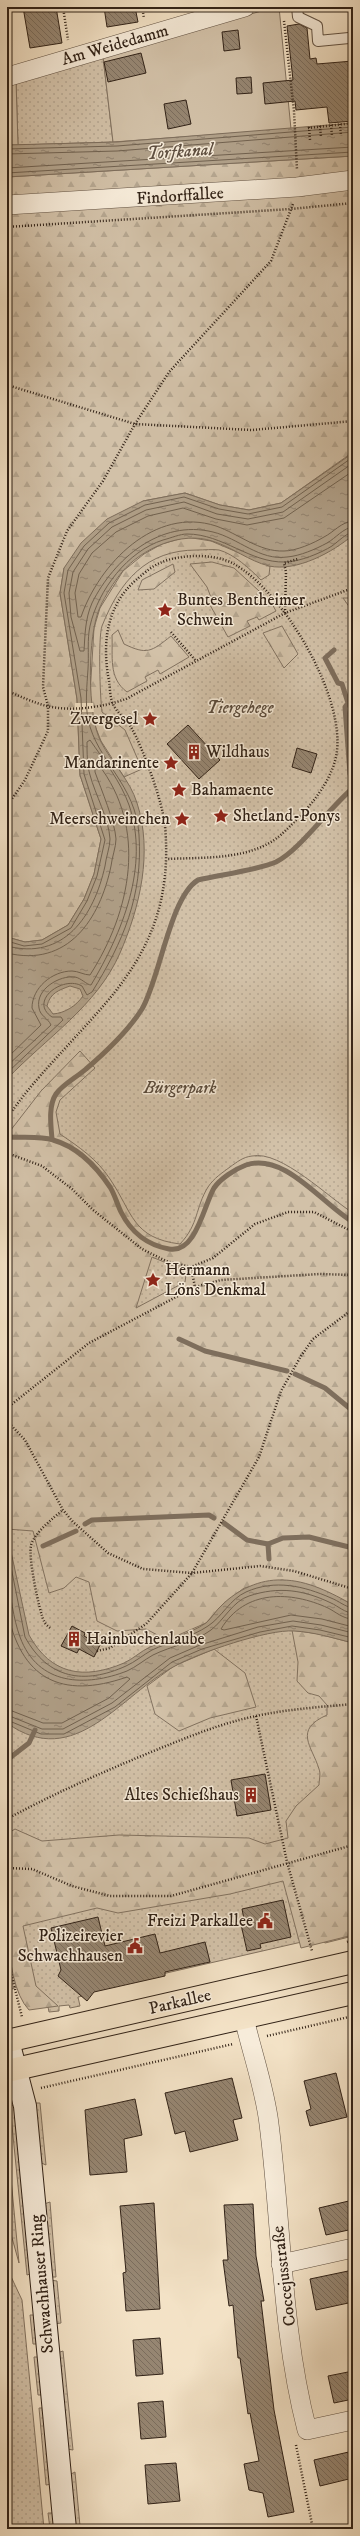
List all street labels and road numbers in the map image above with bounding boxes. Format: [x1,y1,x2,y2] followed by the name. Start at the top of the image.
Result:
[59,19,171,71] street label: Am Weidedamm
[136,182,224,210] street label: Findorffallee
[147,1984,213,2020] street label: Parkallee
[25,2213,59,2354] street label: Schwachhauser Ring
[267,2224,301,2328] street label: Coccejusstraße

